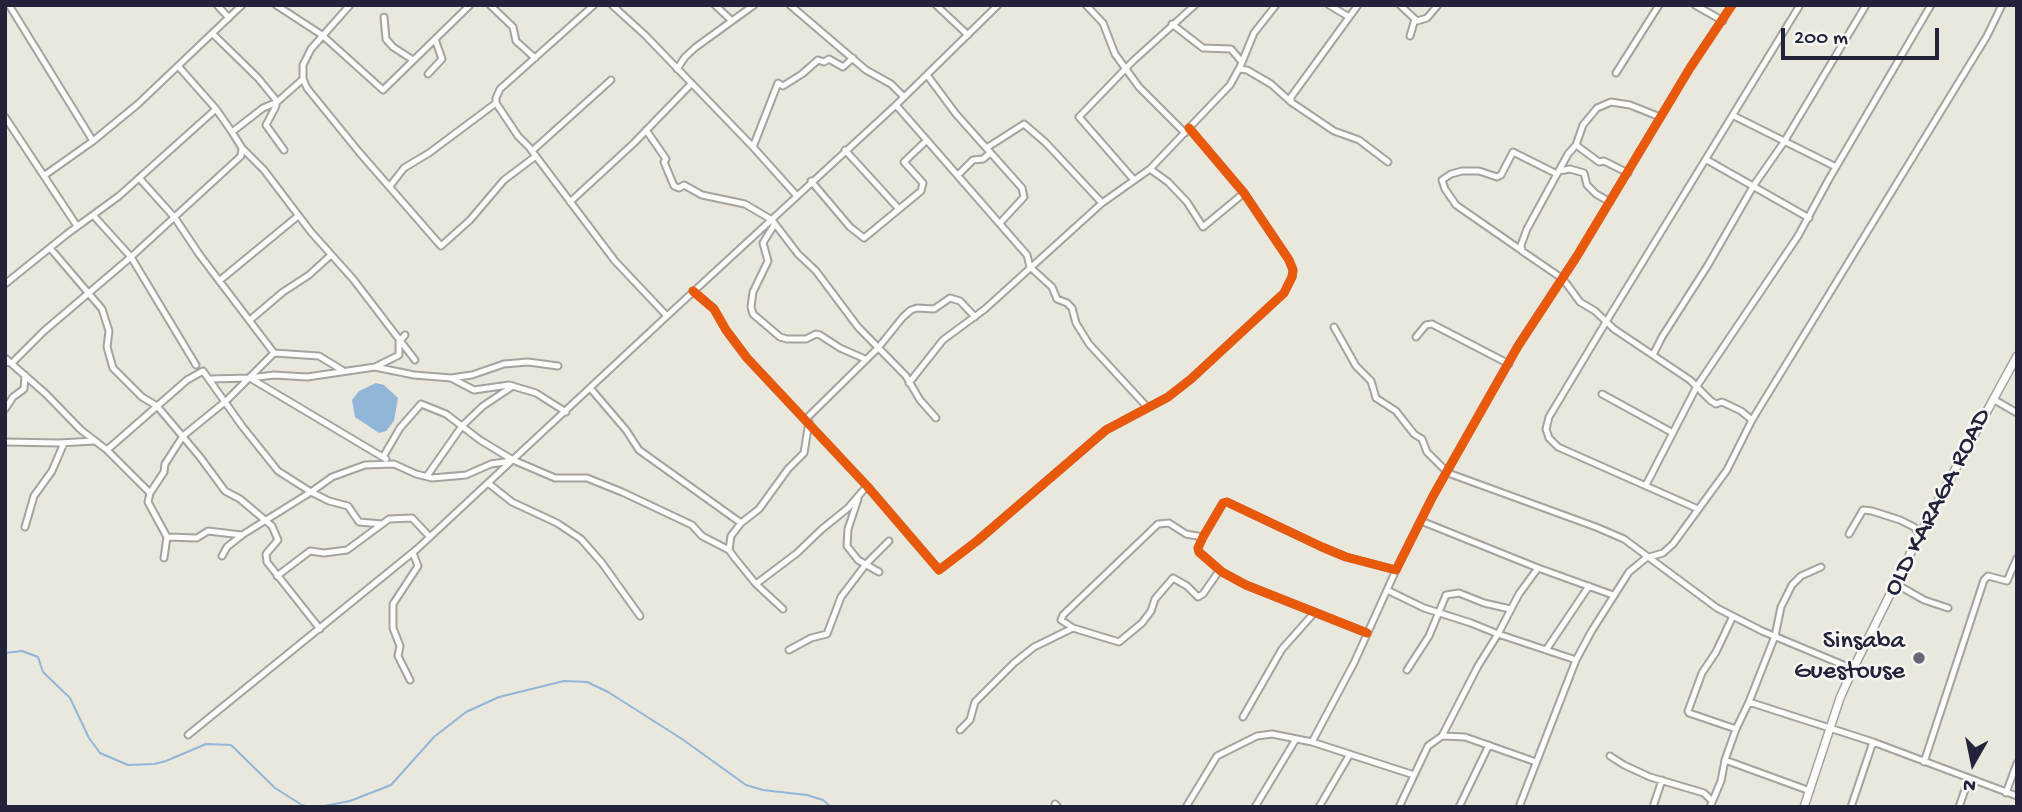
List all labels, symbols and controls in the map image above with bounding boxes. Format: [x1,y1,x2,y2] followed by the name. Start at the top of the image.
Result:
[1784,14,1941,58] scale bar
[1794,27,1848,52] text: 200 m
[1878,404,2000,602] street label: OLD KARAGA ROAD
[1794,627,1905,688] place label: Sinsaba Guestouse
[1911,650,1927,666] marker: Sinsaba Guestouse
[1938,728,2008,798] north arrow
[1962,772,1978,797] text: N

